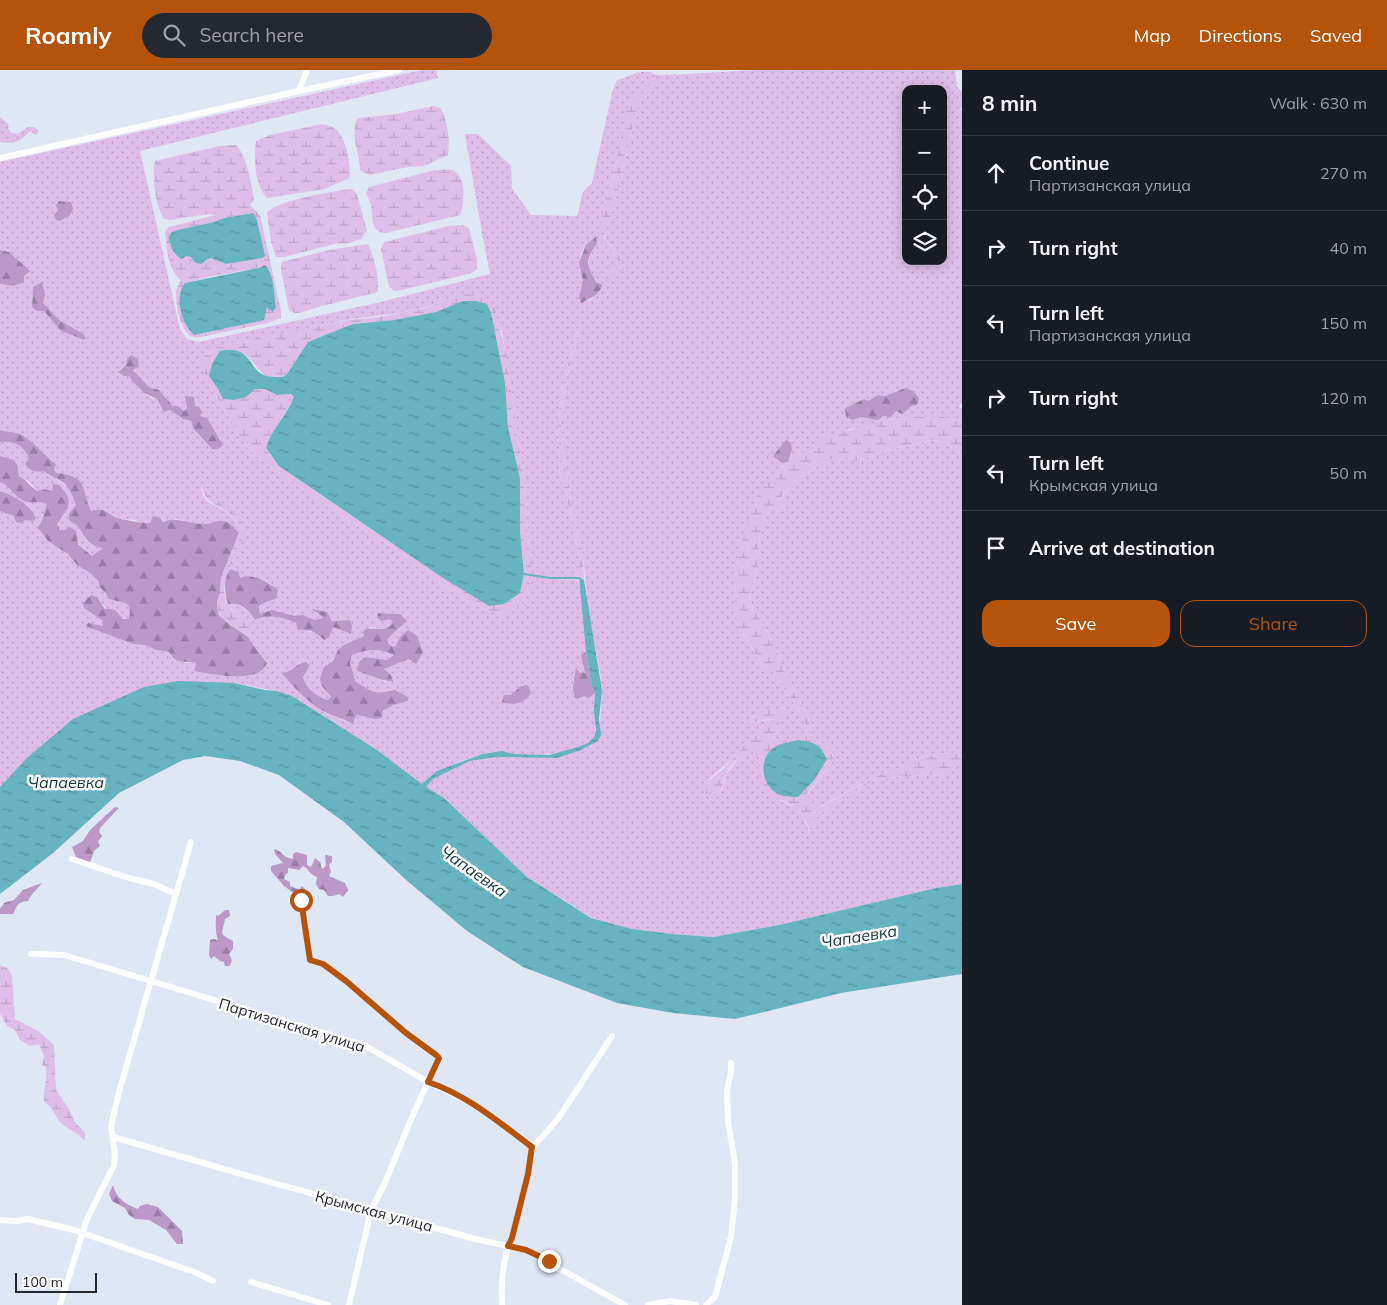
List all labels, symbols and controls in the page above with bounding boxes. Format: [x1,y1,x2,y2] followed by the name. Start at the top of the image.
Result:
[142,13,492,58] search box
[25,20,112,50] text: Roamly
[160,21,188,49] icon: search
[200,23,304,47] text: Search here
[1134,24,1171,47] text: Map
[1199,24,1282,47] text: Directions
[1310,24,1362,47] text: Saved
[902,85,947,265] map controls
[902,85,947,130] button: +
[982,90,1037,116] text: 8 min
[1269,93,1367,113] text: Walk · 630 m
[902,130,947,175] button: −
[1029,151,1109,175] text: Continue
[982,159,1010,187] icon: ahead
[1320,163,1367,183] text: 270 m
[902,175,947,220] button: locate
[1029,175,1191,195] text: Партизанская улица
[902,220,947,265] button: layers
[982,234,1010,262] icon: right
[1029,236,1118,260] text: Turn right
[1330,238,1367,258] text: 40 m
[1029,301,1104,325] text: Turn left
[982,309,1010,337] icon: left
[1320,313,1367,333] text: 150 m
[1029,325,1191,345] text: Партизанская улица
[982,384,1010,412] icon: right
[1029,386,1118,410] text: Turn right
[1320,388,1367,408] text: 120 m
[1029,451,1104,475] text: Turn left
[982,459,1010,487] icon: left
[1330,463,1367,483] text: 50 m
[1029,475,1158,495] text: Крымская улица
[982,534,1010,562] icon: arrive
[1029,536,1215,560] text: Arrive at destination
[982,600,1170,647] button: Save
[1180,600,1367,647] button: Share
[28,772,104,792] water label: Чапаевка
[437,841,511,901] water label: Чапаевка
[290,889,313,912] route start
[820,920,898,952] water label: Чапаевка
[217,994,367,1056] street label: Партизанская улица
[313,1186,435,1236] street label: Крымская улица
[538,1250,561,1273] route end
[15,1270,98,1293] scale bar
[22,1273,63,1291] text: 100 m

